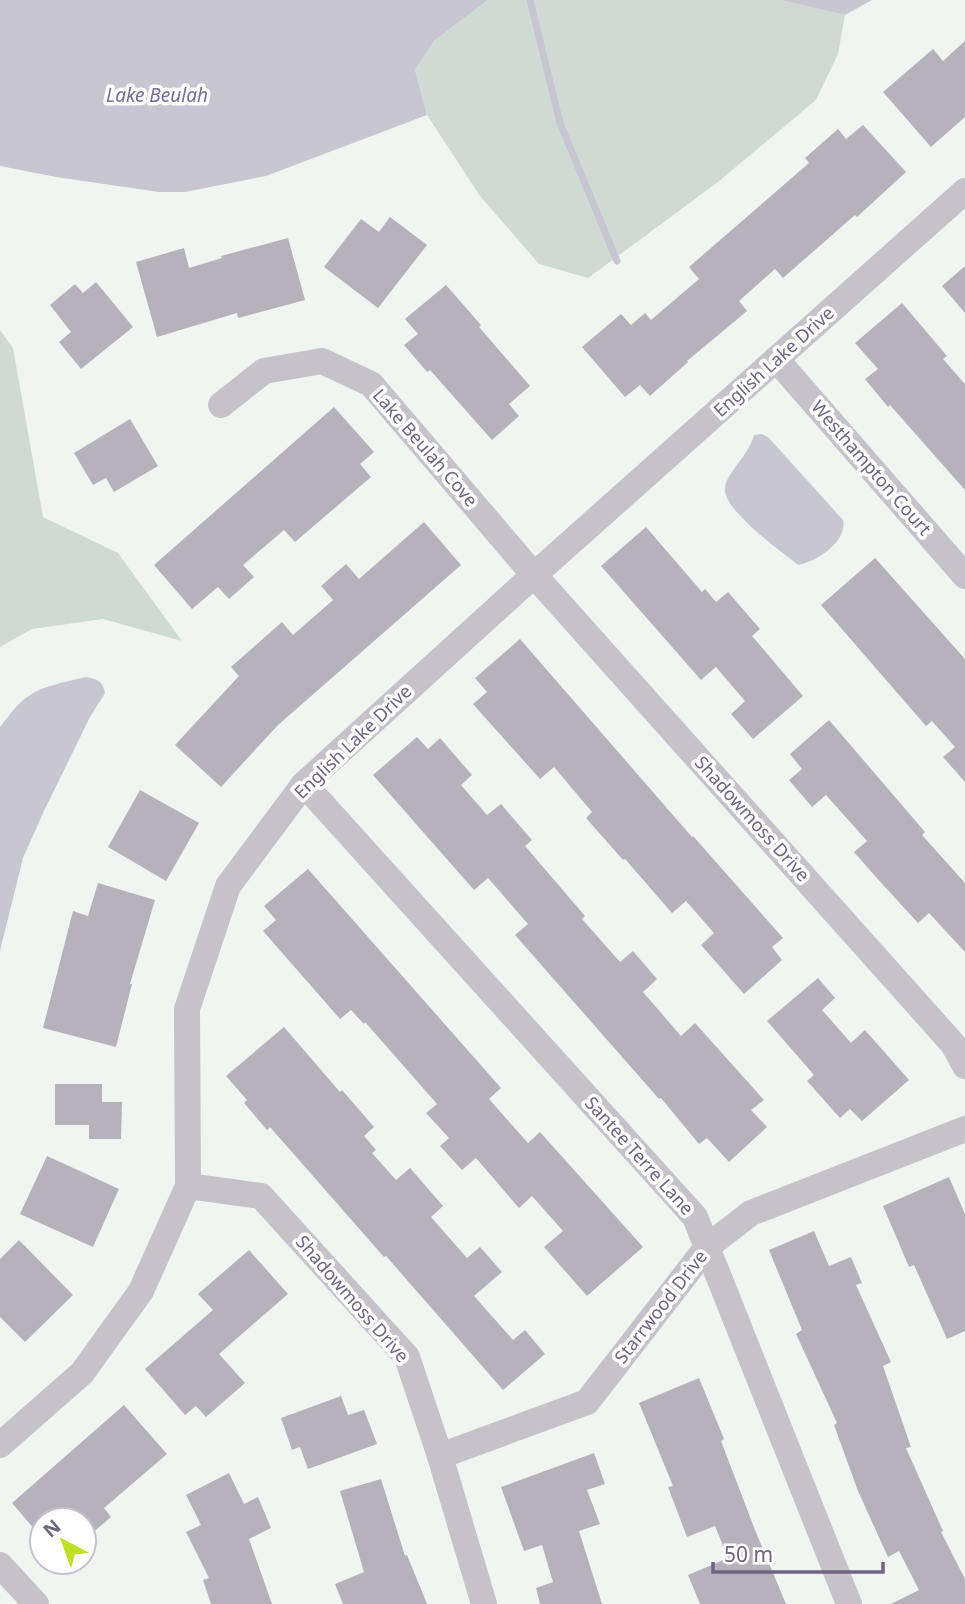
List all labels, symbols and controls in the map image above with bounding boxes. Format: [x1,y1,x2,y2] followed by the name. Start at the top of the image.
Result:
[106,82,208,108] water label: Lake Beulah
[708,301,839,422] street label: English Lake Drive
[368,383,484,511] street label: Lake Beulah Cove
[807,395,937,540] street label: Westhampton Court
[288,679,416,804] street label: English Lake Drive
[690,750,816,886] street label: Shadowmoss Drive
[580,1091,699,1220] street label: Santee Terre Lane
[291,1230,415,1367] street label: Shadowmoss Drive
[608,1245,712,1368] street label: Starrwood Drive
[28,1506,98,1576] north arrow
[37,1513,66,1543] text: N
[713,1530,883,1574] scale bar
[724,1540,773,1568] text: 50 m

